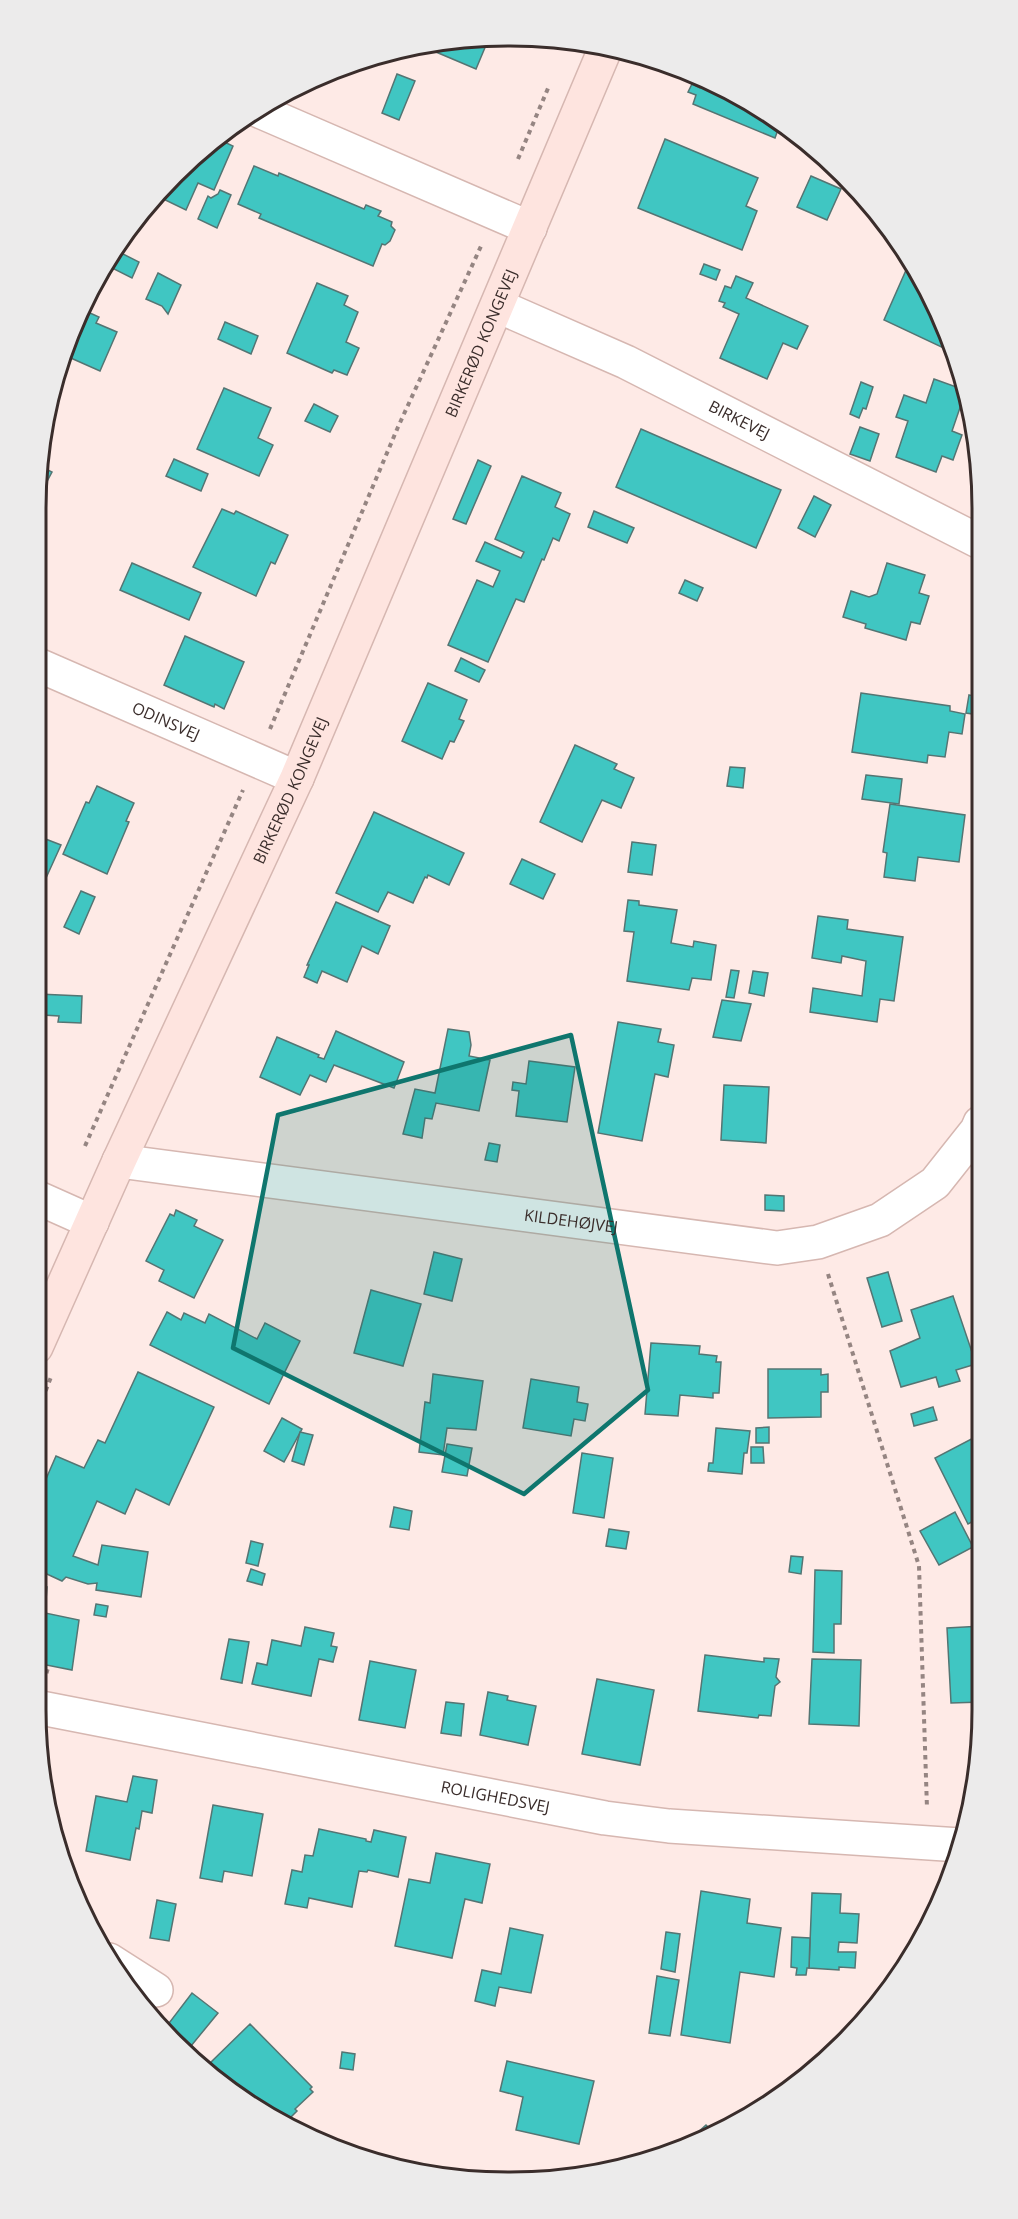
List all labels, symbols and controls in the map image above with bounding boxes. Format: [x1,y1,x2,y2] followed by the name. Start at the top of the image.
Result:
[440,266,522,421] street label: BIRKERØD KONGEVEJ
[705,395,774,444] street label: BIRKEVEJ
[129,696,204,745] street label: ODINSVEJ
[248,713,333,867] street label: BIRKERØD KONGEVEJ
[523,1204,619,1238] street label: KILDEHØJVEJ
[439,1775,552,1818] street label: ROLIGHEDSVEJ

